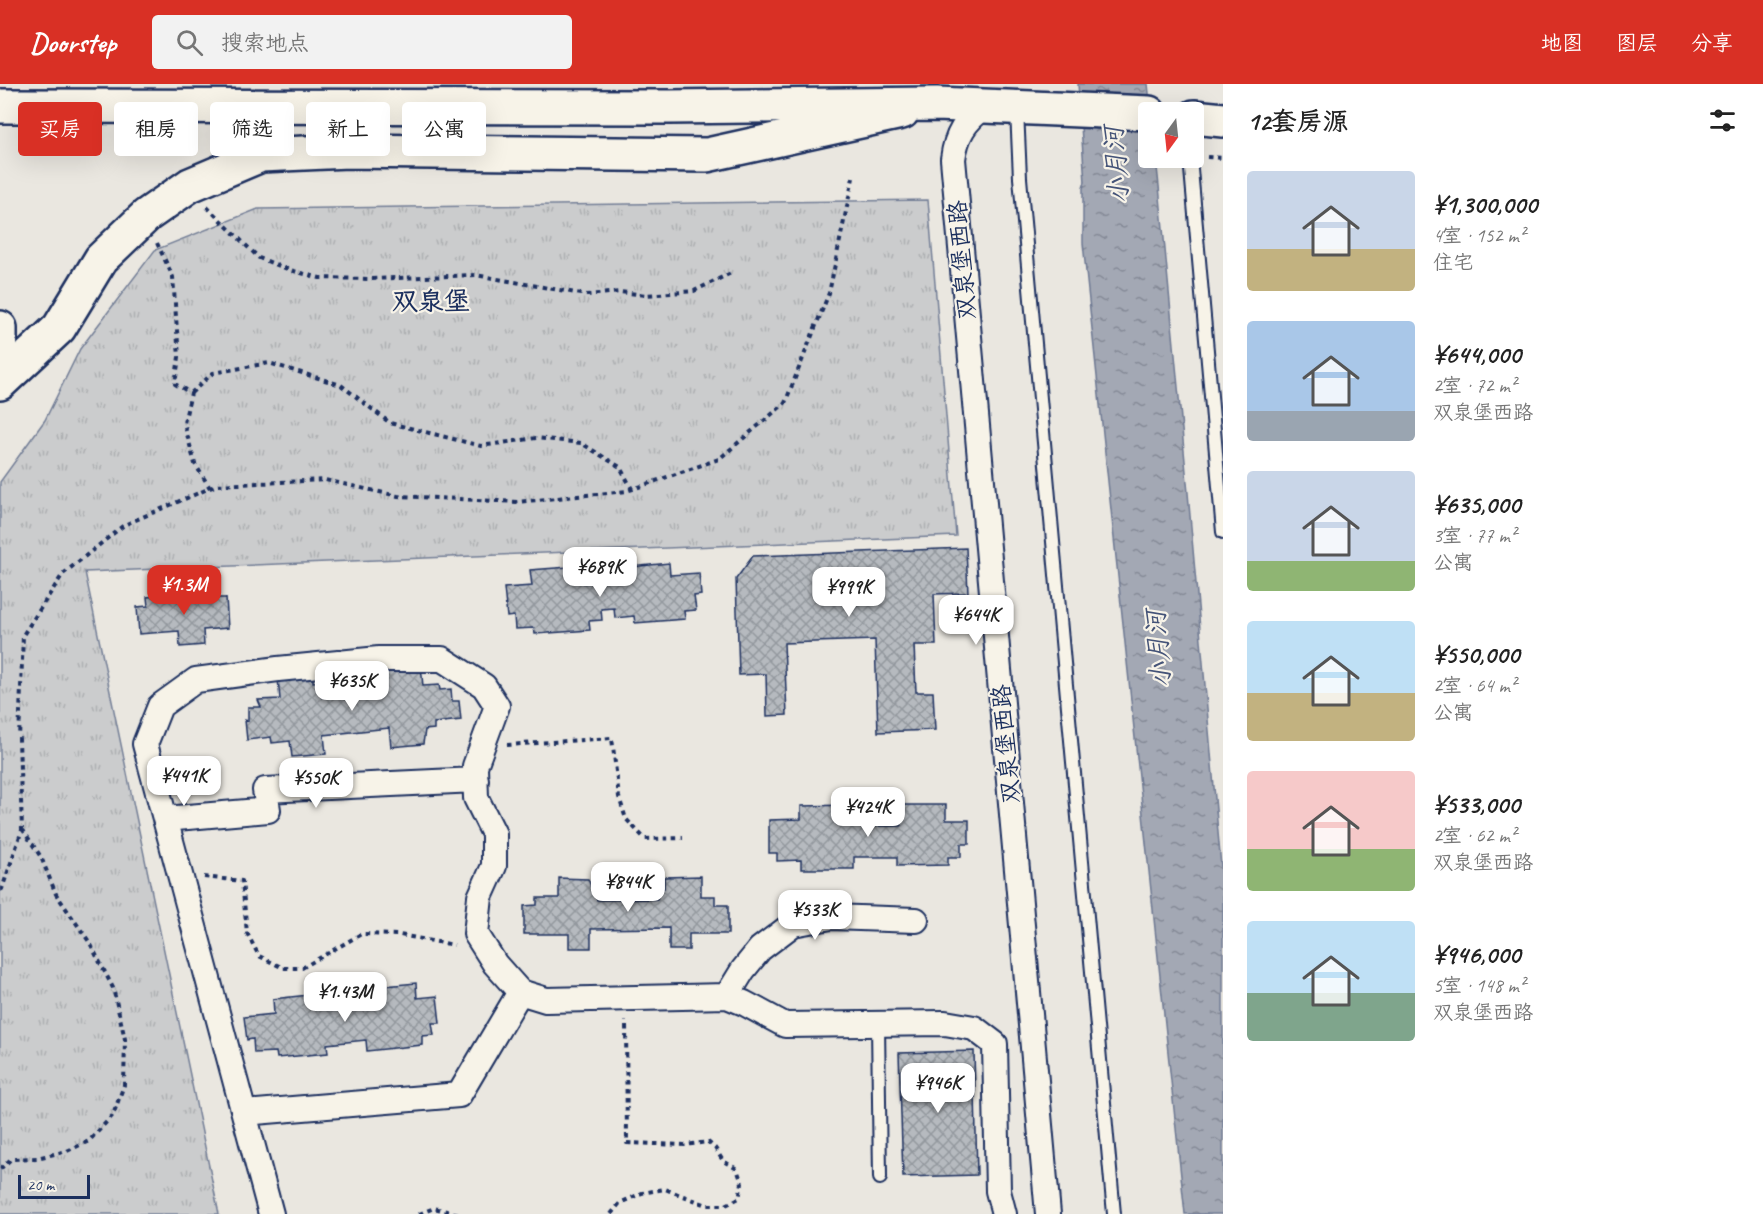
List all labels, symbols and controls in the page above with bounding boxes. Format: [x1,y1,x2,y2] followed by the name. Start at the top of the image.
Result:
[152,15,572,69] search box
[30,25,116,60] text: Doorstep
[173,26,206,59] icon: search
[221,29,309,57] text: 搜索地点
[1541,30,1583,56] text: 地图
[1616,30,1658,56] text: 图层
[1691,30,1733,56] text: 分享
[18,102,102,156] chip: 买房
[114,102,198,156] chip: 租房
[210,102,294,156] chip: 筛选
[306,102,390,156] chip: 新上
[402,102,486,156] chip: 公寓
[1138,102,1204,168] north arrow
[1138,102,1204,168] map controls
[1706,104,1739,137] icon: filters
[1247,105,1348,138] text: 12套房源
[1096,121,1136,205] water label: 小月河
[1433,188,1537,221] text: ¥1,300,000
[1295,195,1367,267] icon: home
[942,199,982,321] street label: 双泉堡西路
[1433,223,1525,248] text: 4室 · 152 m²
[1433,250,1473,275] text: 住宅
[392,285,470,318] district label: 双泉堡
[1433,338,1521,371] text: ¥644,000
[1295,345,1367,417] icon: home
[1433,373,1516,398] text: 2室 · 72 m²
[1433,400,1533,425] text: 双泉堡西路
[1433,488,1520,521] text: ¥635,000
[1295,495,1367,567] icon: home
[1433,523,1516,548] text: 3室 · 77 m²
[558,547,642,598] pin: ¥689K
[1433,550,1473,575] text: 公寓
[577,554,623,579] text: ¥689K
[142,565,226,616] pin: ¥1.3M
[807,567,891,618] pin: ¥999K
[161,572,207,597] text: ¥1.3M
[826,574,872,599] text: ¥999K
[934,595,1018,646] pin: ¥644K
[953,602,999,627] text: ¥644K
[1138,605,1178,689] water label: 小月河
[1433,638,1519,671] text: ¥550,000
[1295,645,1367,717] icon: home
[310,661,394,712] pin: ¥635K
[329,668,375,693] text: ¥635K
[1433,673,1516,698] text: 2室 · 64 m²
[986,683,1026,805] street label: 双泉堡西路
[1433,700,1473,725] text: 公寓
[142,756,226,807] pin: ¥441K
[274,758,358,809] pin: ¥550K
[161,763,207,788] text: ¥441K
[293,765,339,790] text: ¥550K
[826,787,910,838] pin: ¥424K
[1433,788,1520,821] text: ¥533,000
[845,794,891,819] text: ¥424K
[1295,795,1367,867] icon: home
[1433,823,1516,848] text: 2室 · 62 m²
[1433,850,1533,875] text: 双泉堡西路
[586,862,670,913] pin: ¥844K
[605,869,651,894] text: ¥844K
[773,890,857,941] pin: ¥533K
[792,897,838,922] text: ¥533K
[1433,938,1520,971] text: ¥946,000
[1295,945,1367,1017] icon: home
[296,972,394,1023] pin: ¥1.43M
[1433,973,1525,998] text: 5室 · 148 m²
[318,979,372,1004] text: ¥1.43M
[1433,1000,1533,1025] text: 双泉堡西路
[896,1063,980,1114] pin: ¥946K
[915,1070,961,1095] text: ¥946K
[18,1172,90,1200] scale bar
[27,1175,54,1195] text: 20 m

